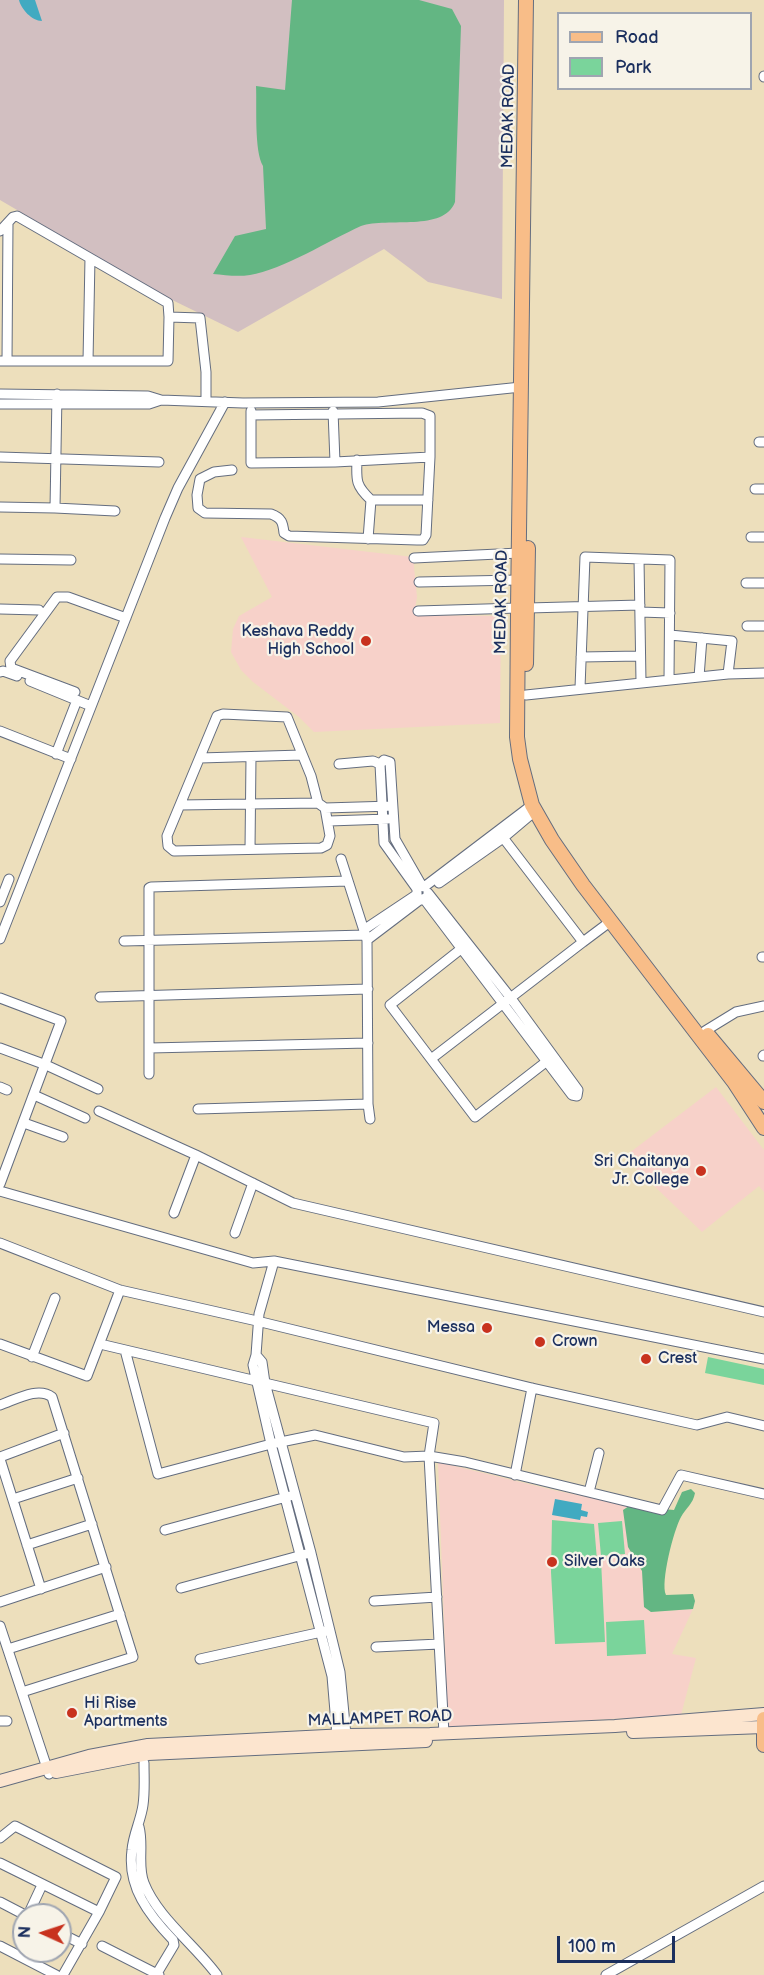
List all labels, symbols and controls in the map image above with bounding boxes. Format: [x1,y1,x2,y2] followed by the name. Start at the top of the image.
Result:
[557,12,752,90] legend
[615,27,659,48] text: Road
[615,57,651,78] text: Park
[498,64,520,168] street label: MEDAK ROAD
[491,550,513,654] street label: MEDAK ROAD
[241,622,354,660] place label: Keshava Reddy High School
[359,634,373,648] marker: Keshava Reddy High School
[594,1152,689,1190] place label: Sri Chaitanya Jr. College
[694,1164,708,1178] marker: Sri Chaitanya Jr. College
[427,1318,475,1338] place label: Messa
[480,1321,494,1335] marker: Messa
[552,1332,598,1352] place label: Crown
[533,1335,547,1349] marker: Crown
[658,1349,697,1369] place label: Crest
[639,1352,653,1366] marker: Crest
[564,1552,645,1572] place label: Silver Oaks
[545,1555,559,1569] marker: Silver Oaks
[84,1694,167,1732] place label: Hi Rise Apartments
[65,1706,79,1720] marker: Hi Rise Apartments
[307,1707,453,1731] street label: MALLAMPET ROAD
[12,1903,72,1963] north arrow
[560,1924,678,1962] scale bar
[16,1926,35,1939] text: N
[568,1936,616,1957] text: 100 m

